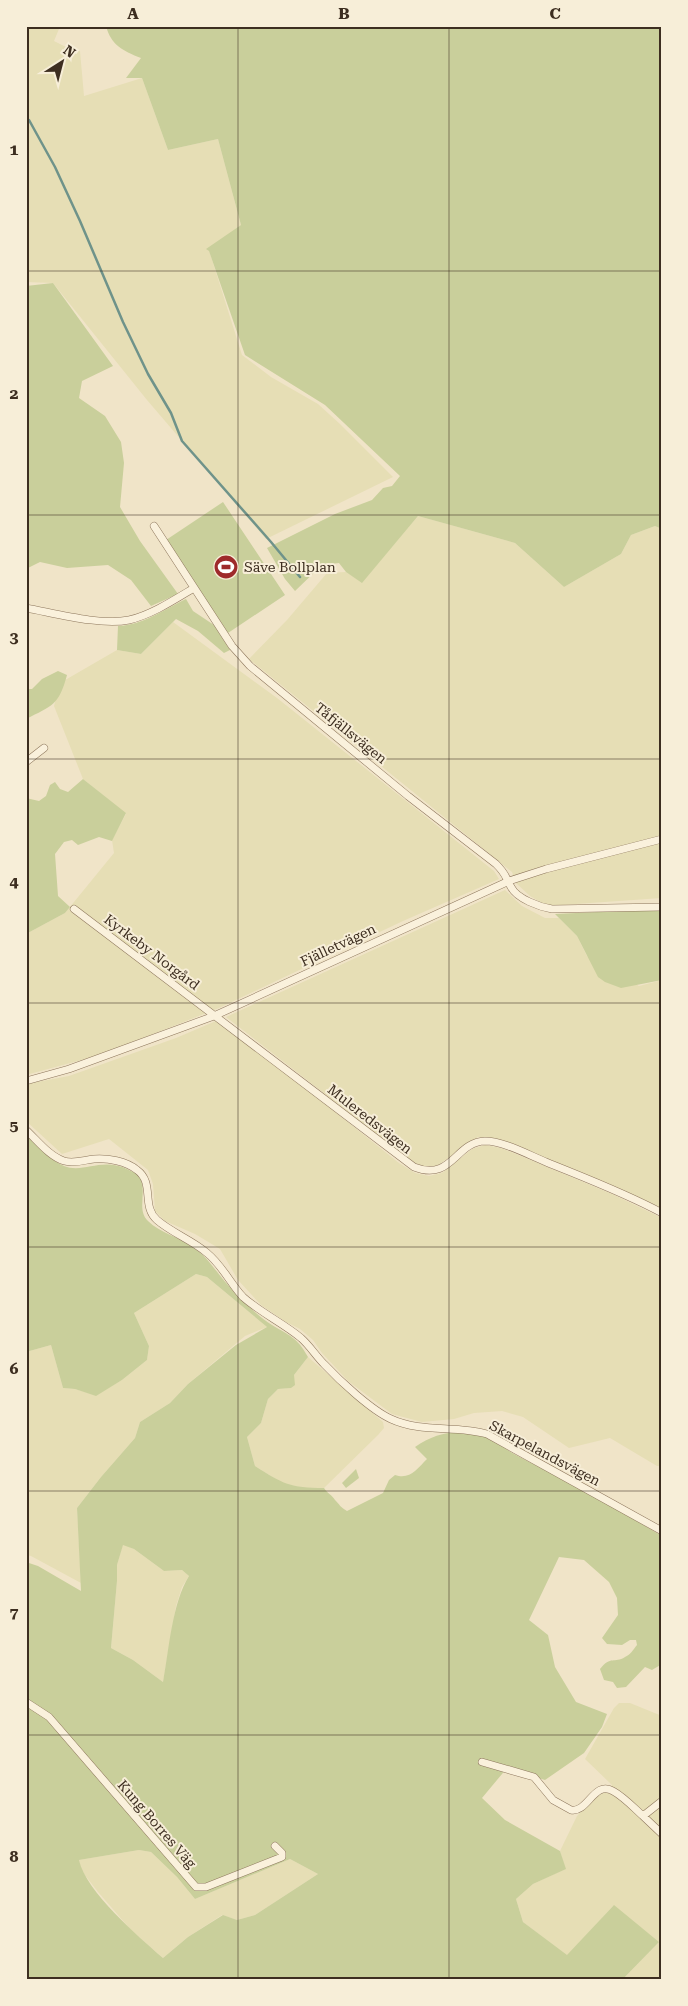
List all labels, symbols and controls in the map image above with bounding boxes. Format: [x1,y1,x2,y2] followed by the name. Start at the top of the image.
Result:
[127,4,139,23] text: A
[338,4,350,23] text: B
[549,4,561,23] text: C
[38,38,88,88] north arrow
[61,42,79,61] text: N
[10,140,19,159] text: 1
[10,384,19,403] text: 2
[213,554,239,580] sports icon: Säve Bollplan
[244,559,336,575] place label: Säve Bollplan
[10,628,19,647] text: 3
[312,699,390,767] street label: Tåfjällsvägen
[10,872,19,891] text: 4
[101,911,203,993] street label: Kyrkeby Norgård
[298,921,378,969] street label: Fjälletvägen
[325,1081,415,1157] street label: Muleredsvägen
[10,1116,19,1135] text: 5
[10,1359,19,1378] text: 6
[487,1417,603,1489] street label: Skarpelandsvägen
[10,1603,19,1622] text: 7
[114,1777,200,1871] street label: Kung Borres Väg
[10,1847,19,1866] text: 8

